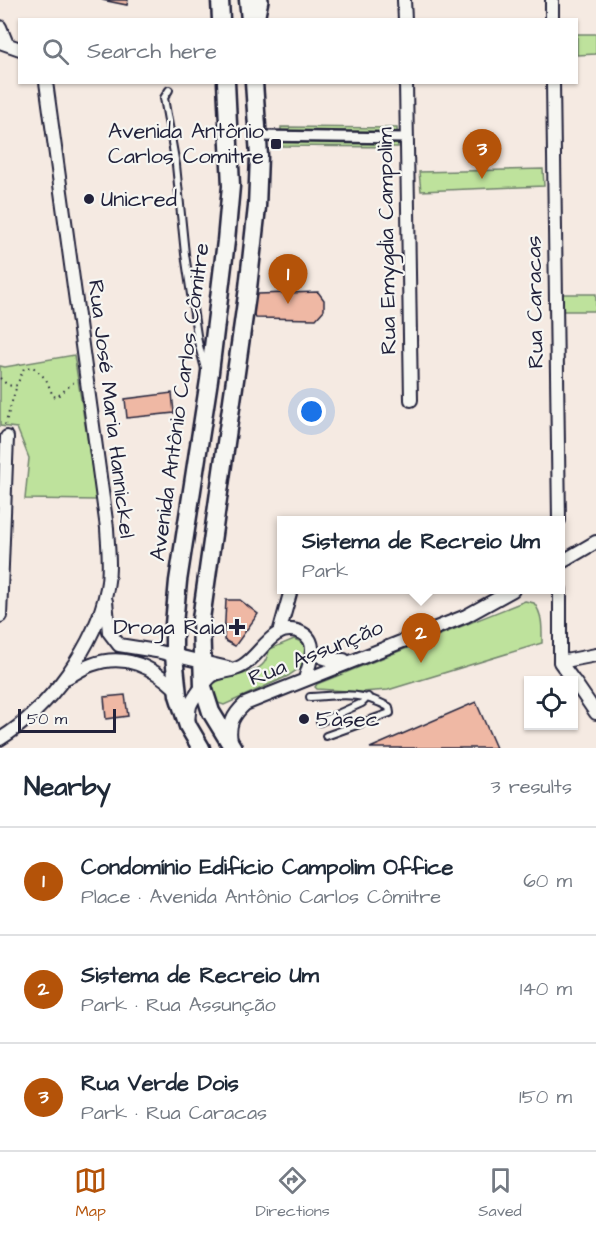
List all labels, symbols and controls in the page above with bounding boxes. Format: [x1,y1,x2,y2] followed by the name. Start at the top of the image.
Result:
[18,18,578,84] search box
[39,35,72,68] icon: search
[87,36,217,67] text: Search here
[108,116,265,172] place label: Avenida Antônio Carlos Comitre
[370,127,405,355] street label: Rua Emygdia Campolim
[462,130,502,179] pin: 3
[269,137,283,151] marker: Avenida Antônio Carlos Comitre
[101,184,177,215] place label: Unicred
[82,192,96,206] marker: Unicred
[518,235,552,369] street label: Rua Caracas
[142,241,218,563] street label: Avenida Antônio Carlos Cômitre
[268,254,308,304] pin: 1
[80,278,142,540] street label: Rua José Maria Hannickel
[297,397,326,426] your location
[277,516,565,594] popup
[302,526,540,557] text: Sistema de Recreio Um
[302,557,348,585] text: Park
[113,612,225,644] place label: Droga Raia
[244,612,389,694] street label: Rua Assunção
[402,614,440,663] pin: 2
[230,620,244,634] marker: Droga Raia
[524,676,578,730] map controls
[524,676,578,730] button: locate
[316,704,380,735] place label: 5àsec
[18,706,116,734] scale bar
[27,708,67,730] text: 50 m
[297,712,311,726] marker: 5àsec
[24,769,111,805] text: Nearby
[490,773,572,801] text: 3 results
[81,852,453,883] text: Condomínio Edifício Campolim Office
[42,867,45,895] text: 1
[523,867,572,895] text: 60 m
[81,883,441,911] text: Place · Avenida Antônio Carlos Cômitre
[81,960,319,991] text: Sistema de Recreio Um
[38,975,49,1003] text: 2
[520,975,572,1003] text: 140 m
[81,991,276,1019] text: Park · Rua Assunção
[81,1068,239,1099] text: Rua Verde Dois
[38,1083,49,1111] text: 3
[519,1083,572,1111] text: 150 m
[81,1099,267,1127] text: Park · Rua Caracas
[74,1164,107,1222] tab: Map
[256,1164,330,1222] tab: Directions
[478,1164,522,1222] tab: Saved

